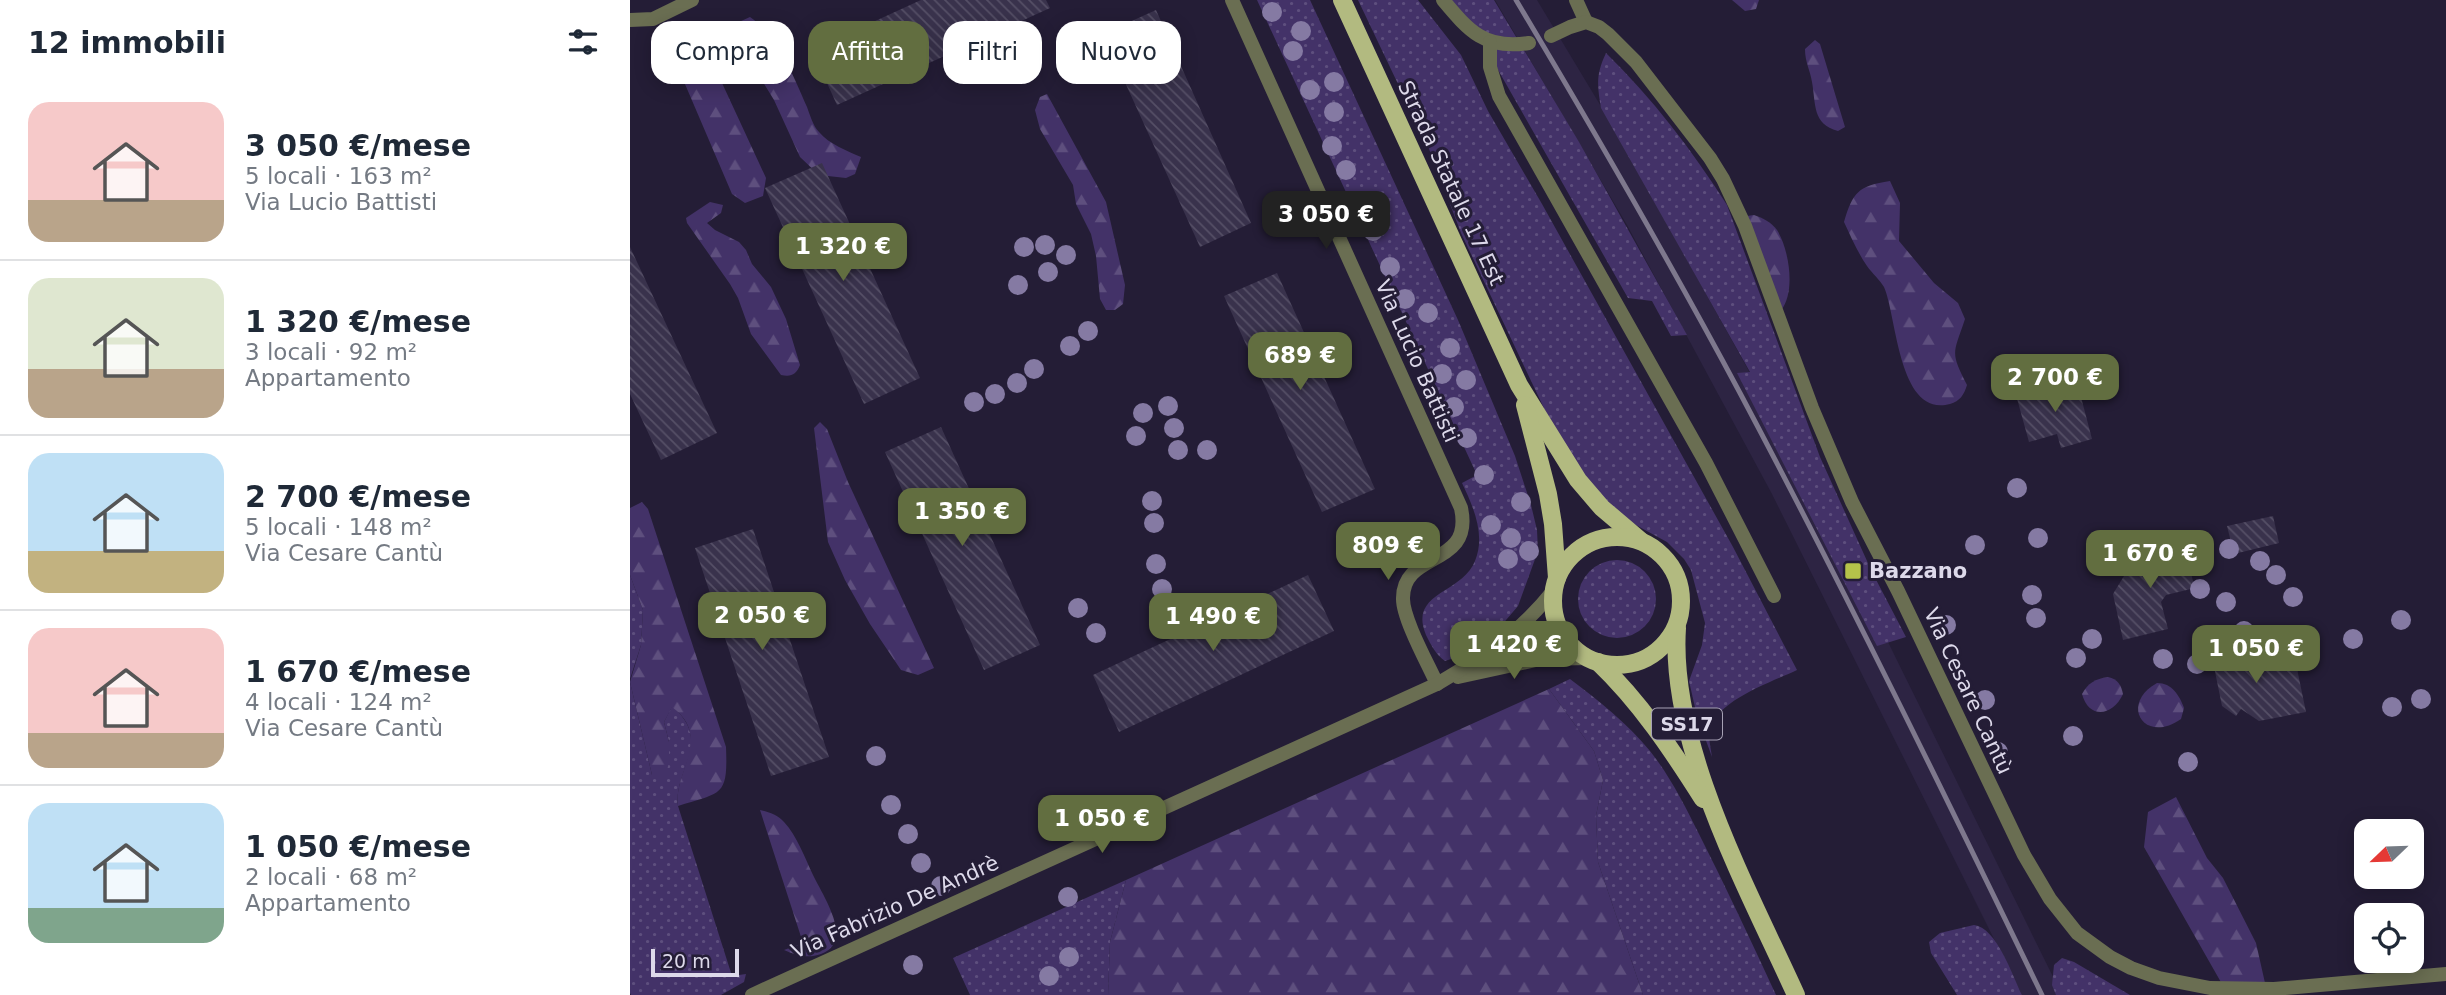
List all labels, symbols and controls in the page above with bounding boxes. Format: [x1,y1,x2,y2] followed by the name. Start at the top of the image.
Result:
[651,21,794,84] chip: Compra
[808,21,929,84] chip: Affitta
[943,21,1042,84] chip: Filtri
[1056,21,1181,84] chip: Nuovo
[564,23,602,61] icon: filters
[28,25,226,60] text: 12 immobili
[1393,77,1509,289] street label: Strada Statale 17 Est
[245,128,471,163] text: 3 050 €/mese
[84,130,168,214] icon: home
[245,163,432,189] text: 5 locali · 163 m²
[245,189,437,215] text: Via Lucio Battisti
[1261,191,1391,251] pin: 3 050 €
[1278,201,1374,227] text: 3 050 €
[778,224,908,283] pin: 1 320 €
[795,233,891,259] text: 1 320 €
[1370,276,1464,446] street label: Via Lucio Battisti
[245,304,471,339] text: 1 320 €/mese
[84,306,168,390] icon: home
[1251,332,1349,392] pin: 689 €
[245,339,417,365] text: 3 locali · 92 m²
[1264,342,1336,368] text: 689 €
[1990,354,2120,414] pin: 2 700 €
[2007,364,2103,390] text: 2 700 €
[245,365,411,391] text: Appartamento
[245,479,471,514] text: 2 700 €/mese
[84,481,168,565] icon: home
[897,489,1027,548] pin: 1 350 €
[914,498,1010,524] text: 1 350 €
[245,514,432,540] text: 5 locali · 148 m²
[1339,522,1437,582] pin: 809 €
[2085,530,2215,590] pin: 1 670 €
[1352,532,1424,558] text: 809 €
[245,540,443,566] text: Via Cesare Cantù
[2102,540,2198,566] text: 1 670 €
[1869,559,1967,583] place label: Bazzano
[1843,561,1863,581] marker: Bazzano
[697,592,827,652] pin: 2 050 €
[1148,594,1278,653] pin: 1 490 €
[714,602,810,628] text: 2 050 €
[1165,603,1261,629] text: 1 490 €
[1919,604,2017,778] street label: Via Cesare Cantù
[1449,622,1579,681] pin: 1 420 €
[2191,626,2321,685] pin: 1 050 €
[1466,631,1562,657] text: 1 420 €
[2208,635,2304,661] text: 1 050 €
[245,654,471,689] text: 1 670 €/mese
[84,656,168,740] icon: home
[245,689,432,715] text: 4 locali · 124 m²
[1652,708,1722,740] road number: SS17
[245,715,443,741] text: Via Cesare Cantù
[1037,796,1167,855] pin: 1 050 €
[1054,805,1150,831] text: 1 050 €
[2354,819,2424,889] north arrow
[2354,819,2424,973] map controls
[245,829,471,864] text: 1 050 €/mese
[84,831,168,915] icon: home
[788,850,1002,964] street label: Via Fabrizio De Andrè
[245,864,417,890] text: 2 locali · 68 m²
[245,890,411,916] text: Appartamento
[2354,903,2424,973] button: locate
[651,946,738,978] scale bar
[662,950,711,972] text: 20 m

